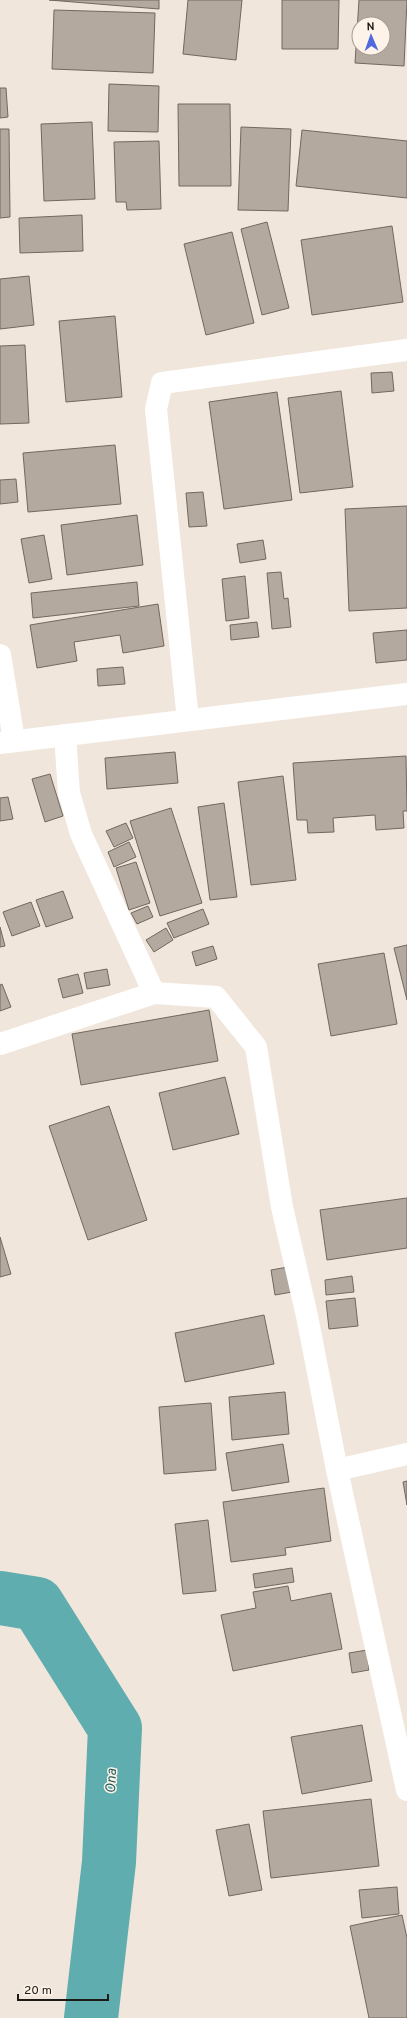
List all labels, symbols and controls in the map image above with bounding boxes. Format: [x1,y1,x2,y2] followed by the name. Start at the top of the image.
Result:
[351,16,391,56] north arrow
[366,20,375,34] text: N
[103,1768,121,1794] water label: Ona
[18,1976,108,2002] scale bar
[24,1983,52,1999] text: 20 m

